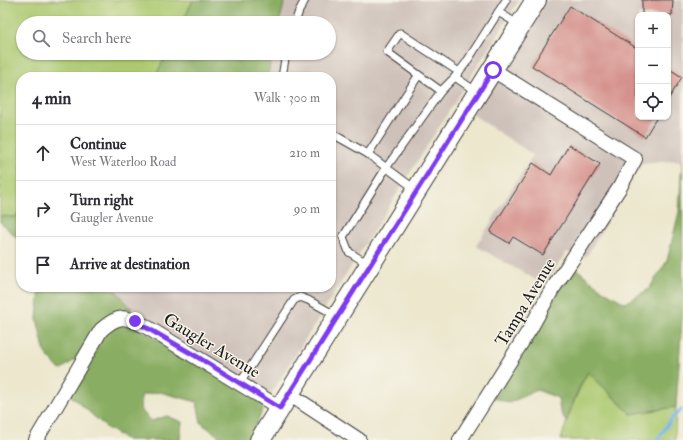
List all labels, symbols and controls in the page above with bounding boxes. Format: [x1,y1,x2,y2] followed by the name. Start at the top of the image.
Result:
[635,12,671,120] map controls
[635,12,671,48] button: +
[16,16,336,60] search box
[30,27,52,49] icon: search
[62,29,131,48] text: Search here
[635,48,671,84] button: −
[484,61,502,79] route start
[635,84,671,120] button: locate
[32,88,71,109] text: 4 min
[254,90,320,106] text: Walk · 300 m
[70,135,126,154] text: Continue
[32,142,54,164] icon: ahead
[289,145,320,161] text: 210 m
[70,154,176,170] text: West Waterloo Road
[70,191,133,210] text: Turn right
[32,198,54,220] icon: right
[294,201,320,217] text: 90 m
[70,210,153,226] text: Gaugler Avenue
[32,254,54,276] icon: arrive
[491,254,561,351] street label: Tampa Avenue
[70,255,190,274] text: Arrive at destination
[160,308,264,382] street label: Gaugler Avenue
[126,312,144,330] route end

